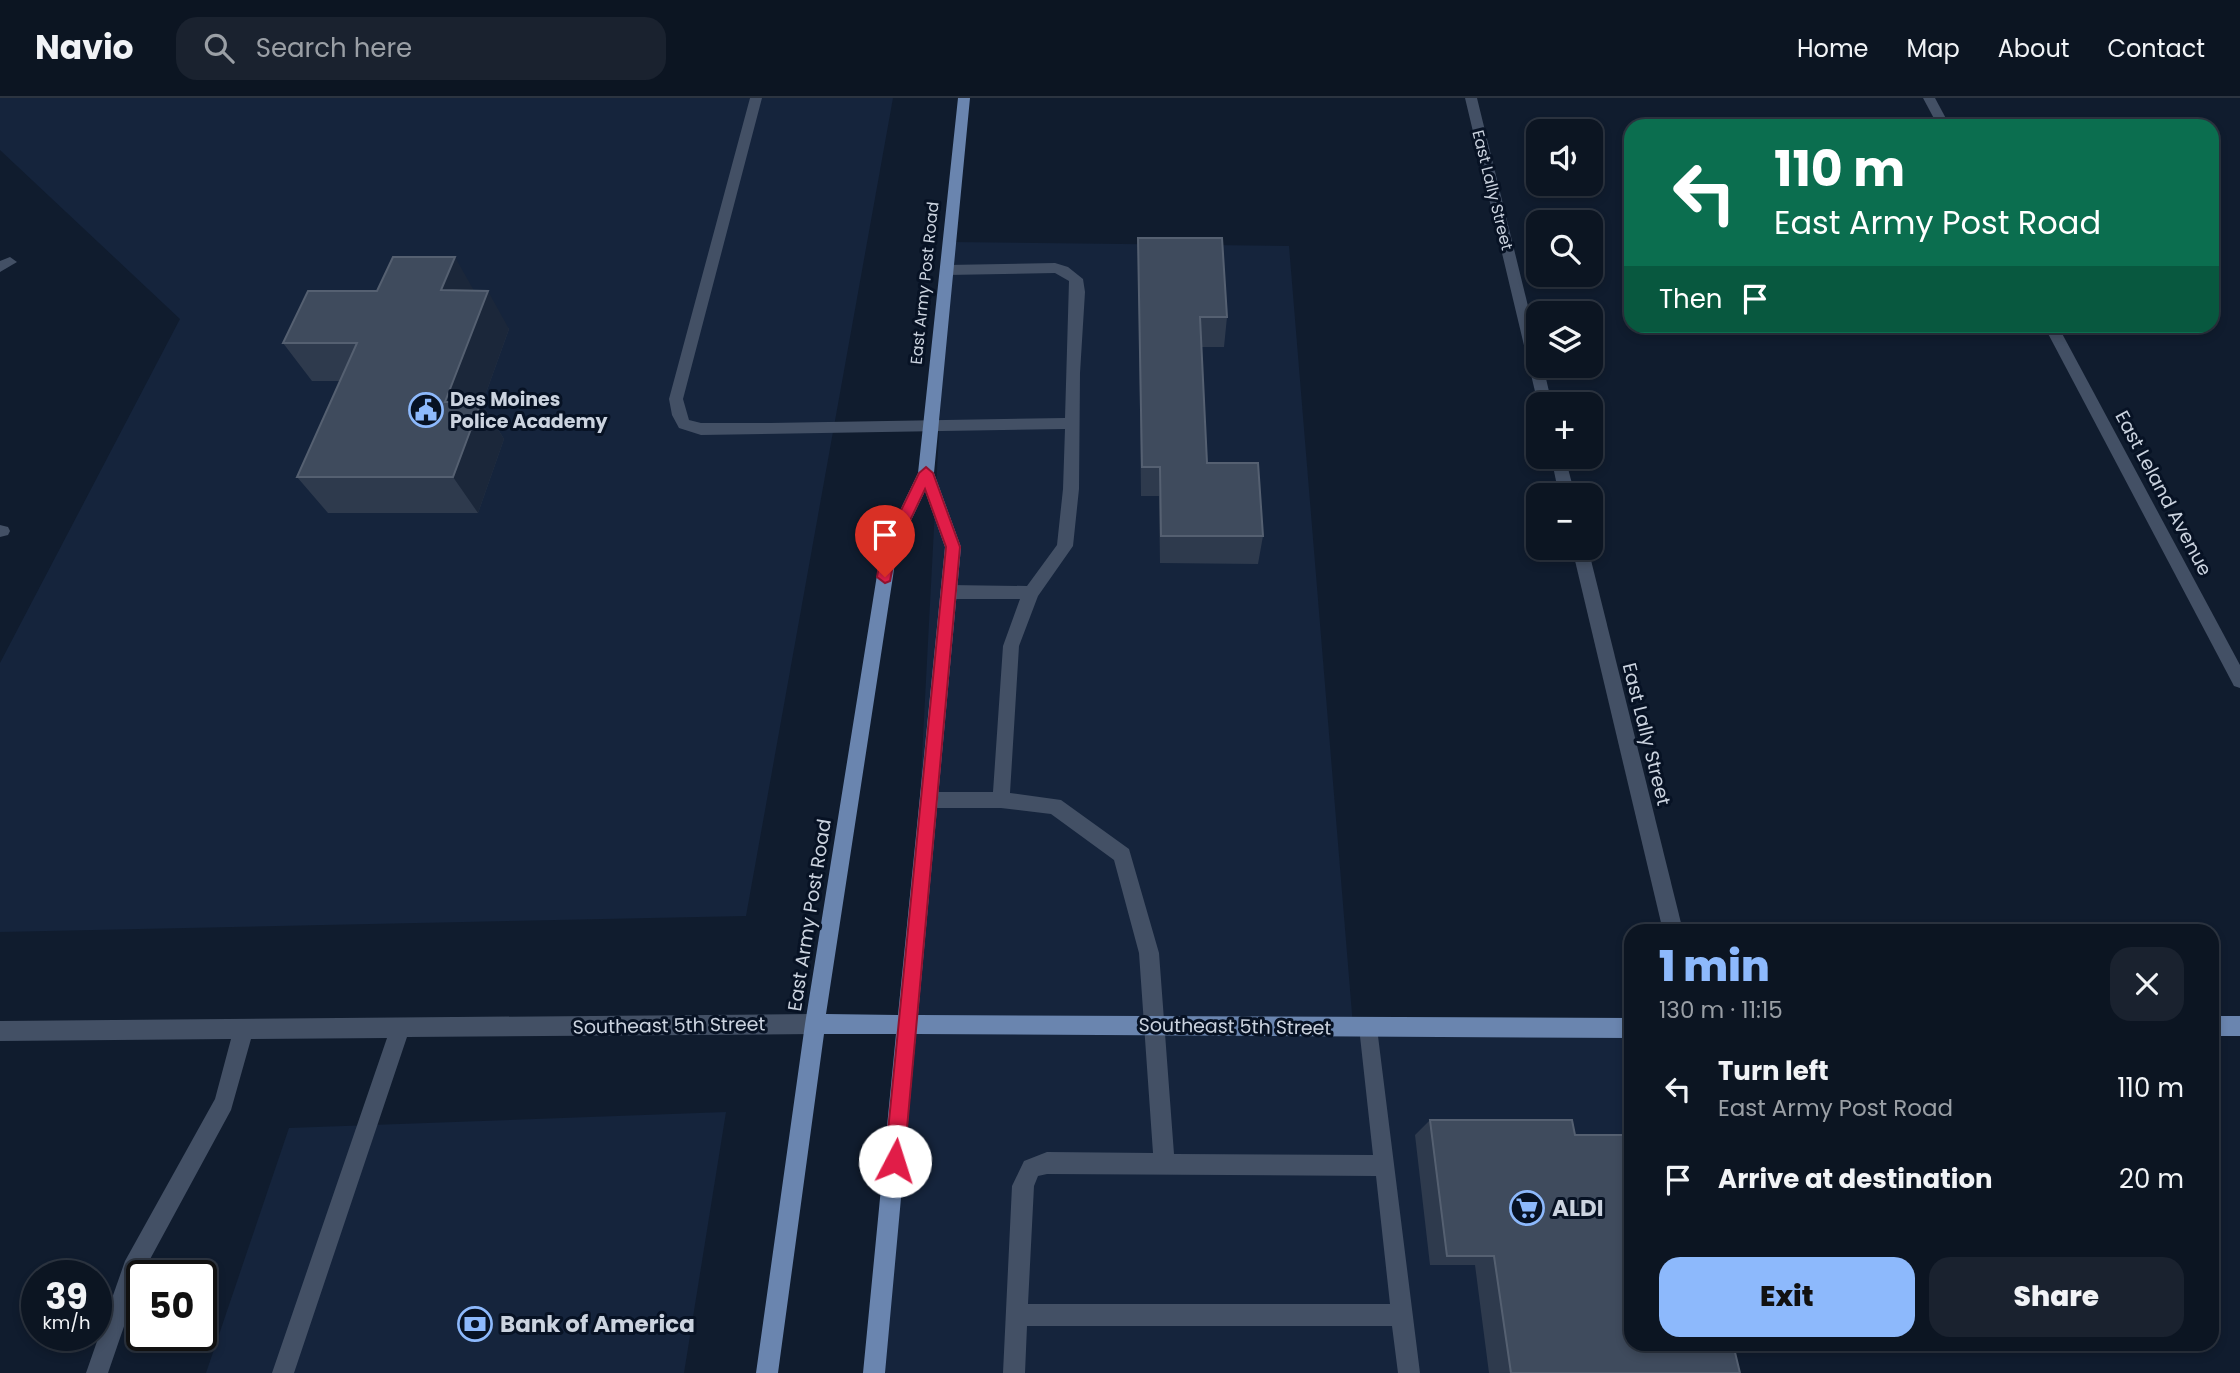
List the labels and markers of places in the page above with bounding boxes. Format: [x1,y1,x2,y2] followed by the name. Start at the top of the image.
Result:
[450,386,609,435] place label: Des Moines Police Academy
[407,391,445,429] public building icon: Des Moines Police Academy
[855,505,915,577] pin
[1508,1189,1546,1227] supermarket icon: ALDI
[1552,1192,1603,1224] place label: ALDI
[456,1305,494,1343] bank icon: Bank of America
[500,1308,695,1340] place label: Bank of America

